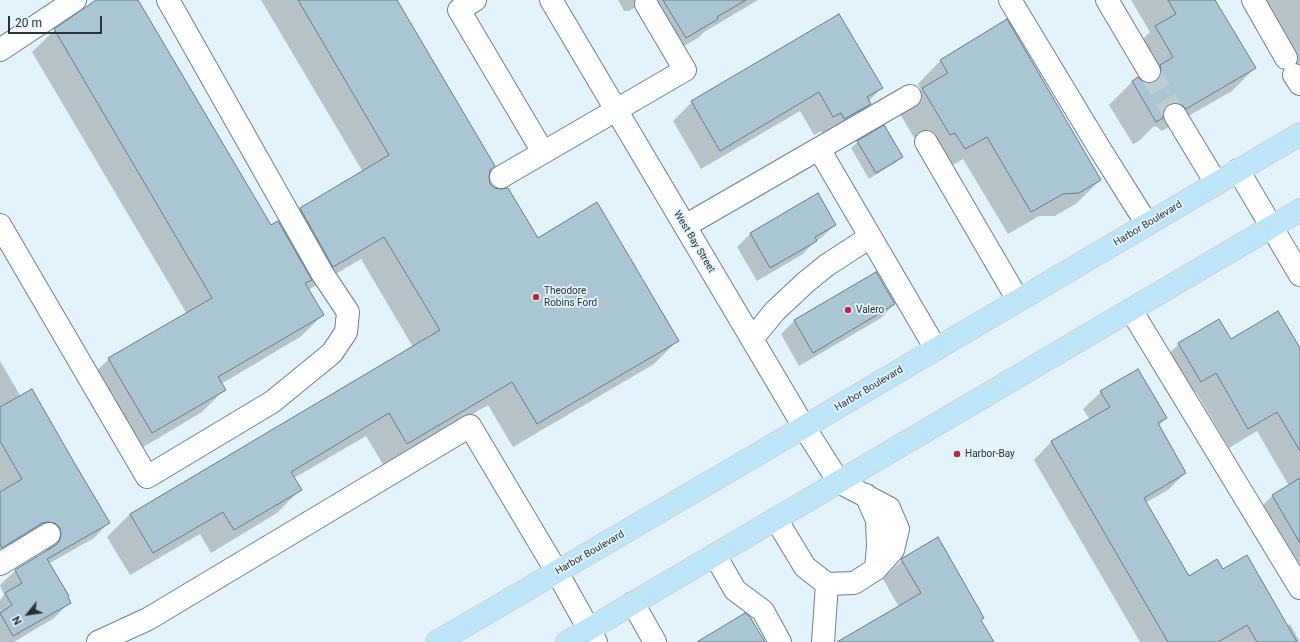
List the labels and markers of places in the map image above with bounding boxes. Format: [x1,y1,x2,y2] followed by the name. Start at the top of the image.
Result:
[544,285,597,308] place label: Theodore Robins Ford
[531,292,541,302] marker: Theodore Robins Ford
[856,304,884,316] place label: Valero
[843,305,853,315] marker: Valero
[965,448,1015,460] place label: Harbor-Bay
[952,449,962,459] marker: Harbor-Bay

